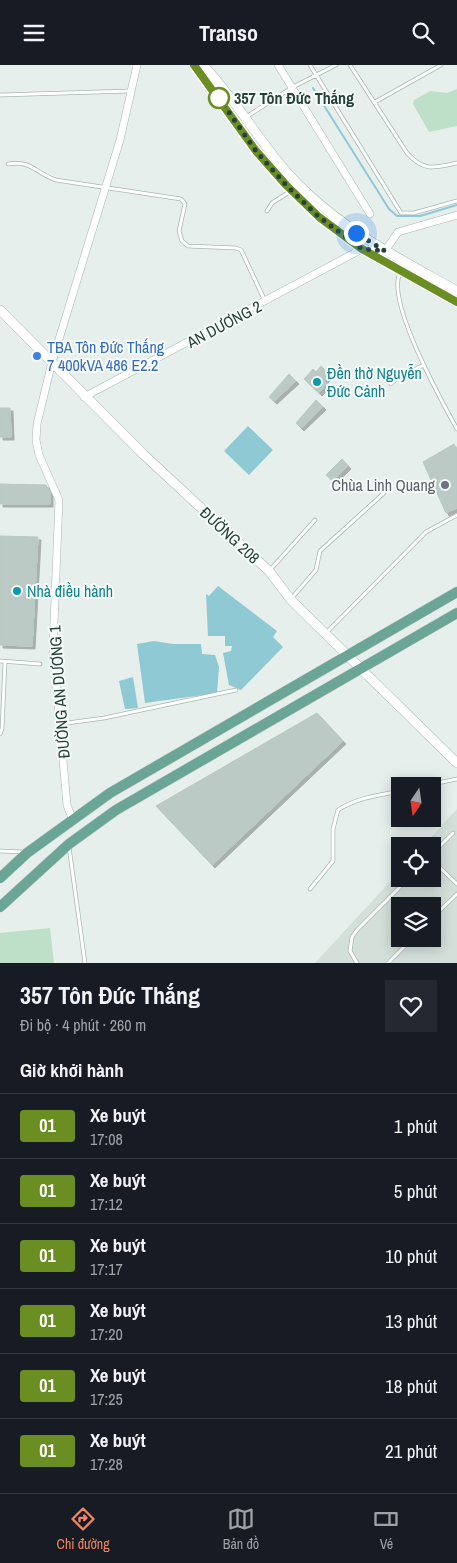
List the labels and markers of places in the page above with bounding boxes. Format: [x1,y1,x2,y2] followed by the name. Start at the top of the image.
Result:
[208,87,230,109] marker: 357 Tôn Đức Thắng
[234,87,354,109] place label: 357 Tôn Đức Thắng
[47,336,165,376] place label: TBA Tôn Đức Thắng 7 400kVA 486 E2.2
[31,350,43,362] marker: TBA Tôn Đức Thắng 7 400kVA 486 E2.2
[327,362,422,402] place label: Đền thờ Nguyễn Đức Cảnh
[311,376,323,388] marker: Đền thờ Nguyễn Đức Cảnh
[331,474,436,496] place label: Chùa Linh Quang
[439,479,451,491] marker: Chùa Linh Quang
[27,580,113,602] place label: Nhà điều hành
[11,585,23,597] marker: Nhà điều hành

